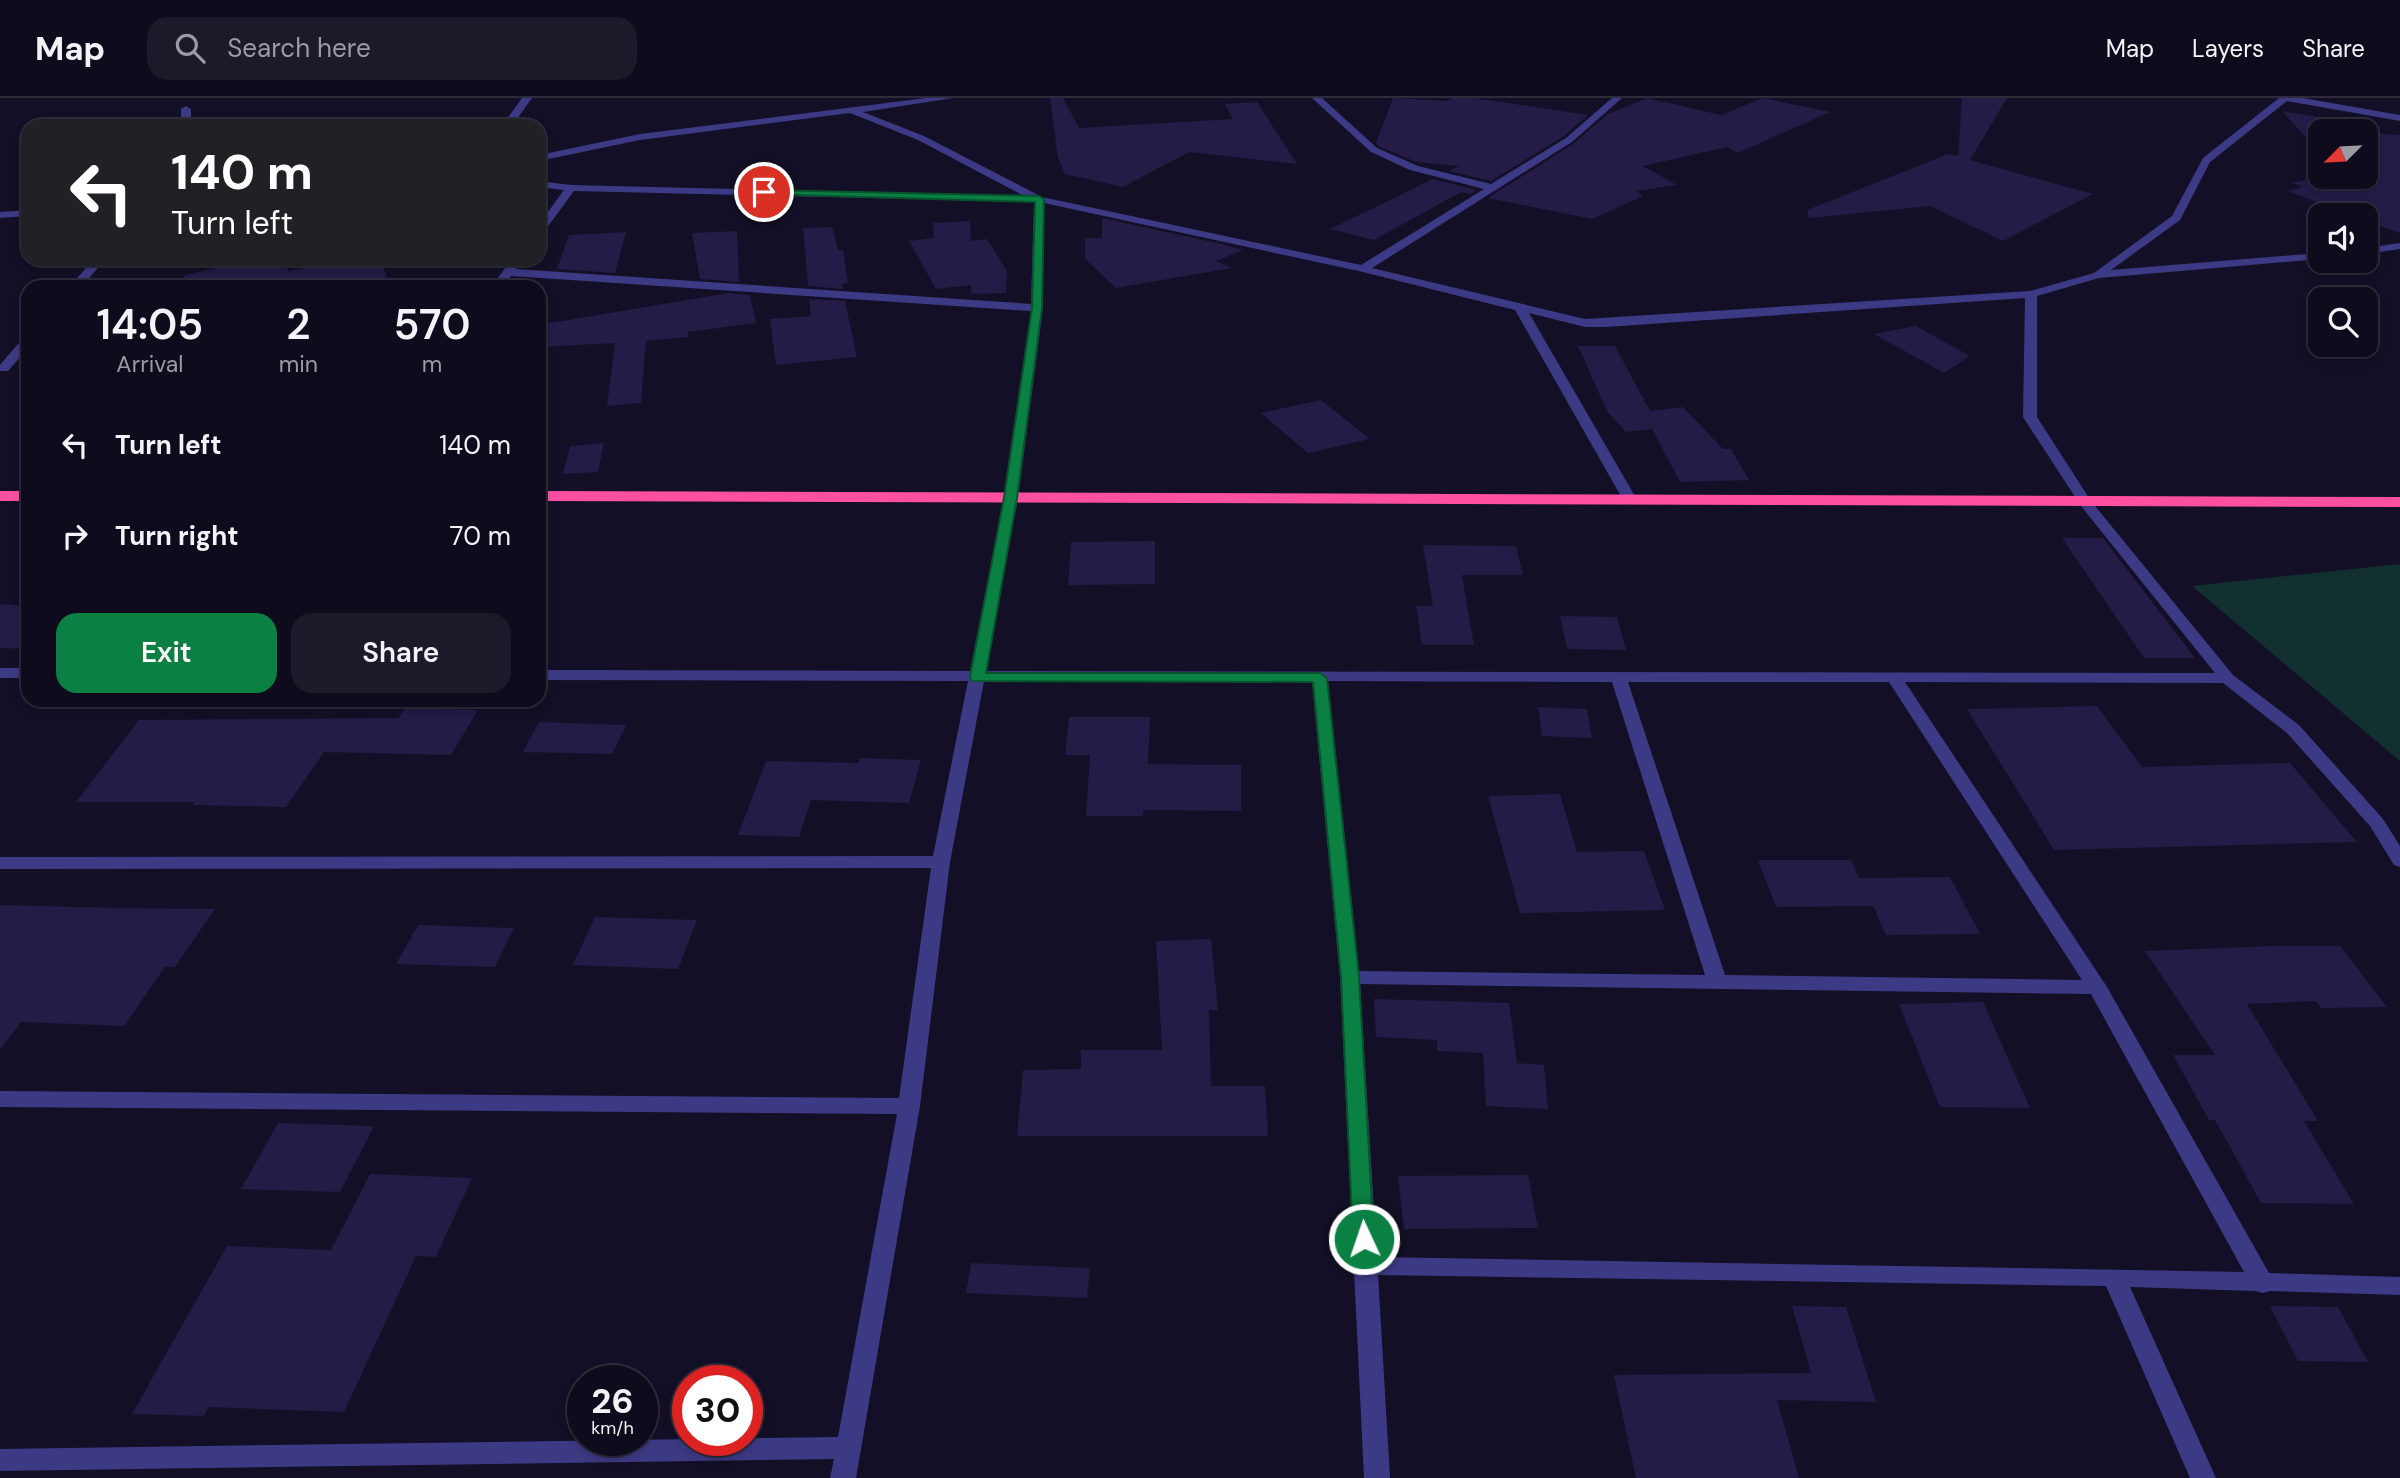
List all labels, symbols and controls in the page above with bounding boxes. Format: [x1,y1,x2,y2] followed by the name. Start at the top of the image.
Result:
[147,17,637,80] search box
[35,27,105,70] text: Map
[171,29,209,67] icon: search
[227,31,371,65] text: Search here
[2106,33,2154,64] text: Map
[2192,33,2264,64] text: Layers
[2302,33,2365,64] text: Share
[2308,119,2378,189] north arrow
[2308,119,2378,357] map controls
[171,140,313,204] text: 140 m
[56,147,147,238] icon: left
[734,162,794,222] pin
[745,173,783,211] icon: arrive
[171,202,293,244] text: Turn left
[2308,203,2378,273] button: sound
[2308,287,2378,357] button: search
[97,297,203,352] text: 14:05
[286,297,310,352] text: 2
[393,297,470,352] text: 570
[116,349,183,379] text: Arrival
[279,349,318,379] text: min
[422,349,442,379] text: m
[56,426,94,464] icon: left
[115,428,222,462] text: Turn left
[439,428,511,462] text: 140 m
[56,517,94,555] icon: right
[115,519,239,553] text: Turn right
[450,519,511,553] text: 70 m
[56,613,277,693] button: Exit
[291,613,511,693] button: Share
[1327,1202,1401,1276] position arrow
[672,1365,763,1456] speed limit sign: 30
[591,1378,634,1424] text: 26
[591,1416,634,1440] text: km/h

